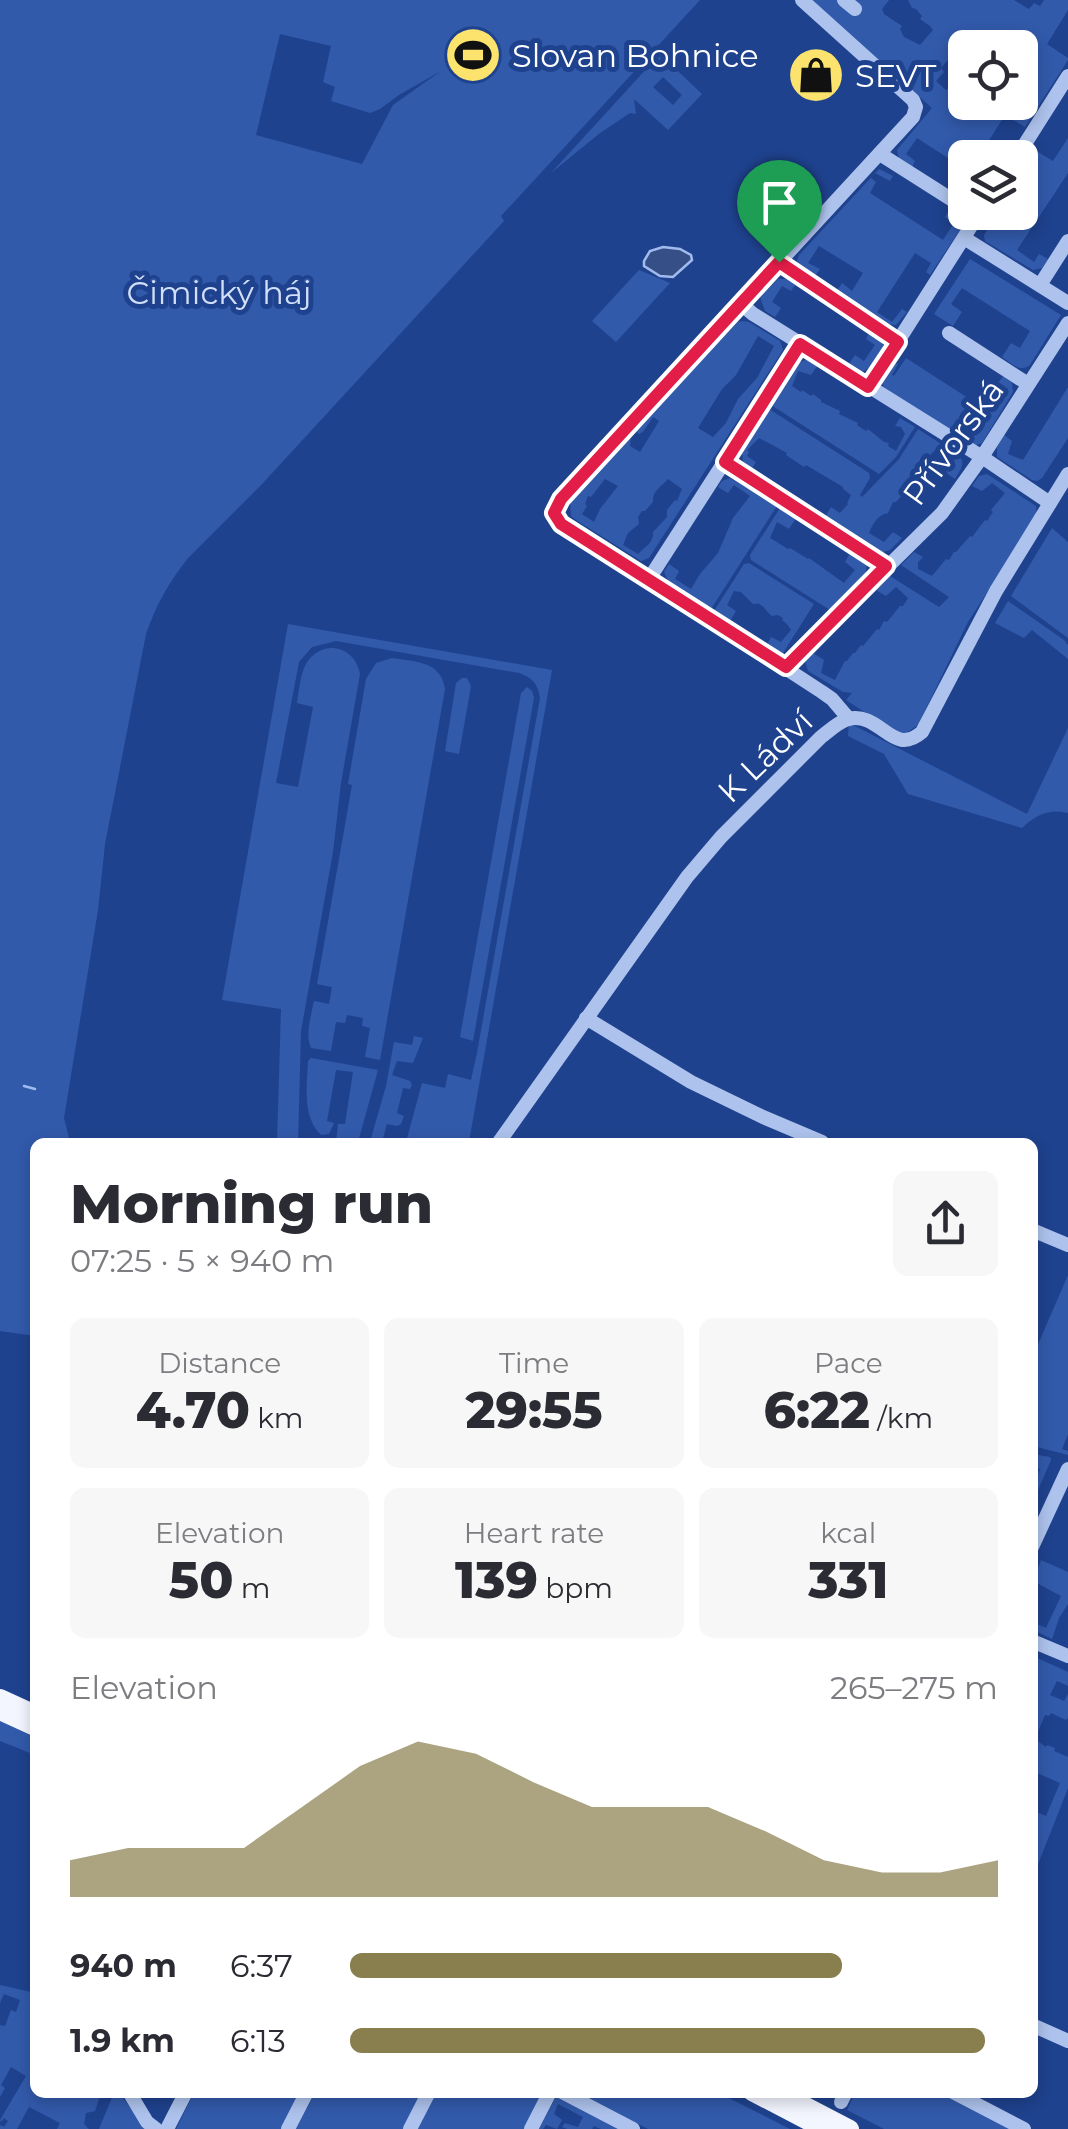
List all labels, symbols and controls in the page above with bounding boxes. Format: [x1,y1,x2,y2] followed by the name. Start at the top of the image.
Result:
[443,25,503,85] sports icon: Slovan Bohnice
[948,30,1038,230] map controls
[948,30,1038,120] button: locate
[512,36,759,75] place label: Slovan Bohnice
[786,45,846,105] shop icon: SEVT
[855,56,937,95] place label: SEVT
[948,140,1038,230] button: layers
[737,160,822,263] pin
[752,175,807,230] icon: arrive
[126,273,312,312] park label: Čimický háj
[894,371,1012,513] street label: Přívorská
[710,701,821,810] street label: K Ládví
[70,1170,433,1237] text: Morning run
[893,1171,998,1276] button: share
[70,1241,335,1280] text: 07:25 · 5 × 940 m
[158,1346,281,1380] text: Distance
[499,1346,569,1380] text: Time
[814,1346,883,1380] text: Pace
[136,1380,250,1441] text: 4.70
[465,1380,602,1441] text: 29:55
[764,1380,870,1441] text: 6:22
[250,1401,304,1435] text: km
[870,1401,933,1435] text: /km
[155,1516,284,1550] text: Elevation
[464,1516,604,1550] text: Heart rate
[820,1516,876,1550] text: kcal
[169,1550,233,1611] text: 50
[455,1550,538,1611] text: 139
[808,1550,888,1611] text: 331
[233,1571,270,1605] text: m
[538,1571,613,1605] text: bpm
[70,1668,218,1707] text: Elevation
[830,1668,998,1707] text: 265–275 m
[70,1946,177,1985] text: 940 m
[230,1946,293,1985] text: 6:37
[70,2021,175,2060] text: 1.9 km
[230,2021,286,2060] text: 6:13

